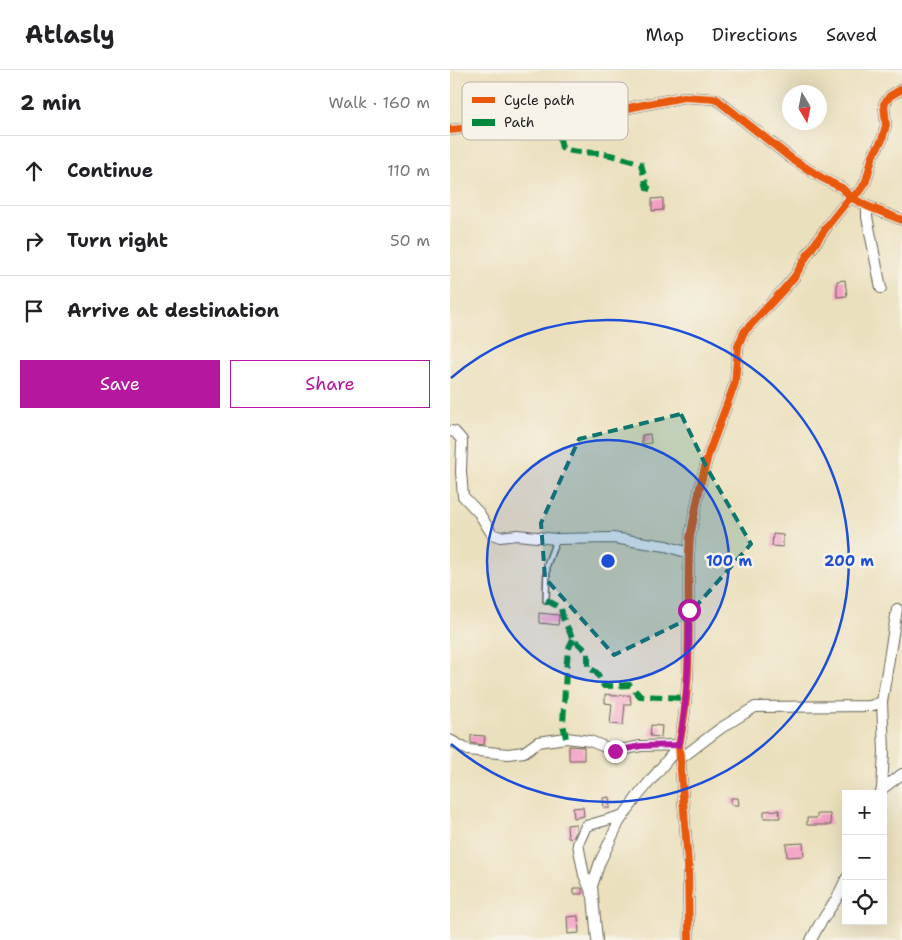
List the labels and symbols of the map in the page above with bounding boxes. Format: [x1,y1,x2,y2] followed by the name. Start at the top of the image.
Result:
[462,82,628,140] legend
[782,85,827,130] north arrow
[504,91,575,109] text: Cycle path
[504,113,535,131] text: Path
[706,551,752,571] text: 100 m
[824,551,874,571] text: 200 m
[599,552,617,570] centre of rings
[678,599,701,622] route start
[604,740,627,763] route end

